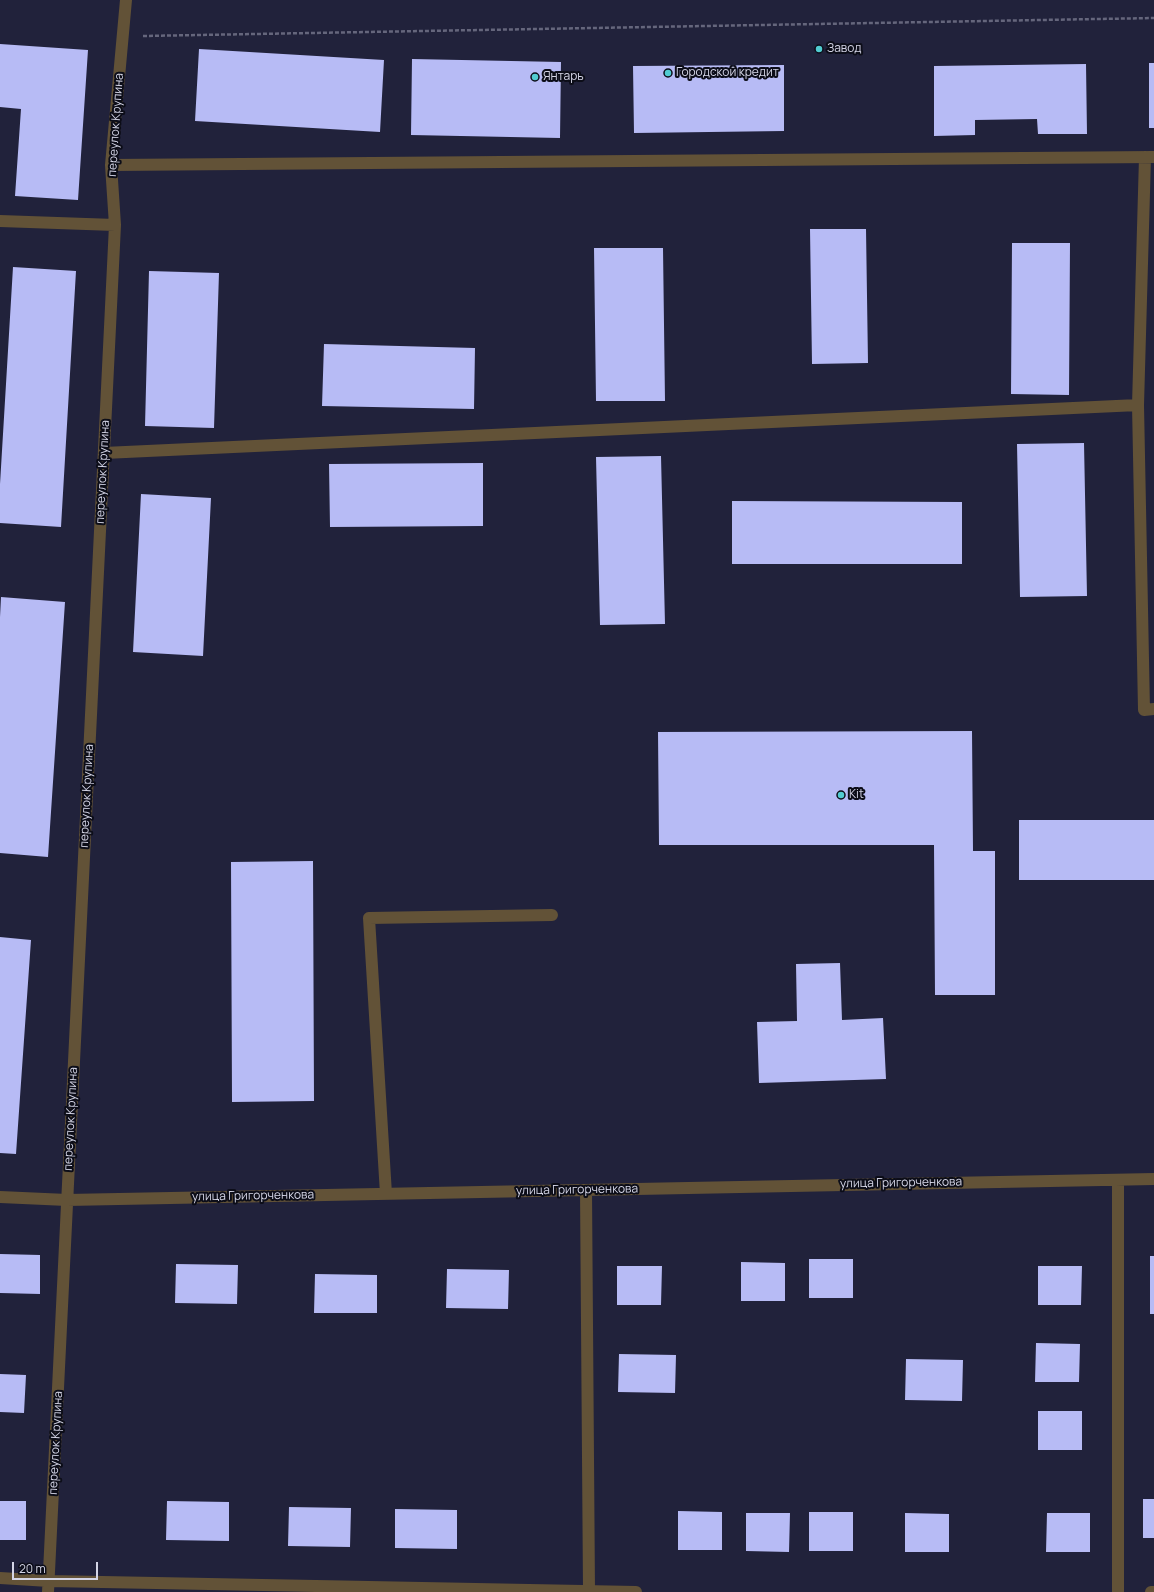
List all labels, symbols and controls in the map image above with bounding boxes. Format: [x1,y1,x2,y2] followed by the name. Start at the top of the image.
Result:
[827,42,862,56] place label: Завод
[814,44,824,54] marker: Завод
[676,66,779,80] place label: Городской кредит
[663,68,673,78] marker: Городской кредит
[543,70,584,84] place label: Янтарь
[530,72,540,82] marker: Янтарь
[105,73,127,177] street label: переулок Крупина
[93,420,113,524] street label: переулок Крупина
[77,744,97,848] street label: переулок Крупина
[849,788,864,802] place label: Kit
[836,790,846,800] marker: Kit
[61,1067,81,1171] street label: переулок Крупина
[840,1175,962,1191] street label: улица Григорченкова
[516,1182,638,1198] street label: улица Григорченкова
[192,1188,314,1204] street label: улица Григорченкова
[46,1391,66,1495] street label: переулок Крупина
[14,1554,100,1580] scale bar
[19,1560,46,1577] text: 20 m

